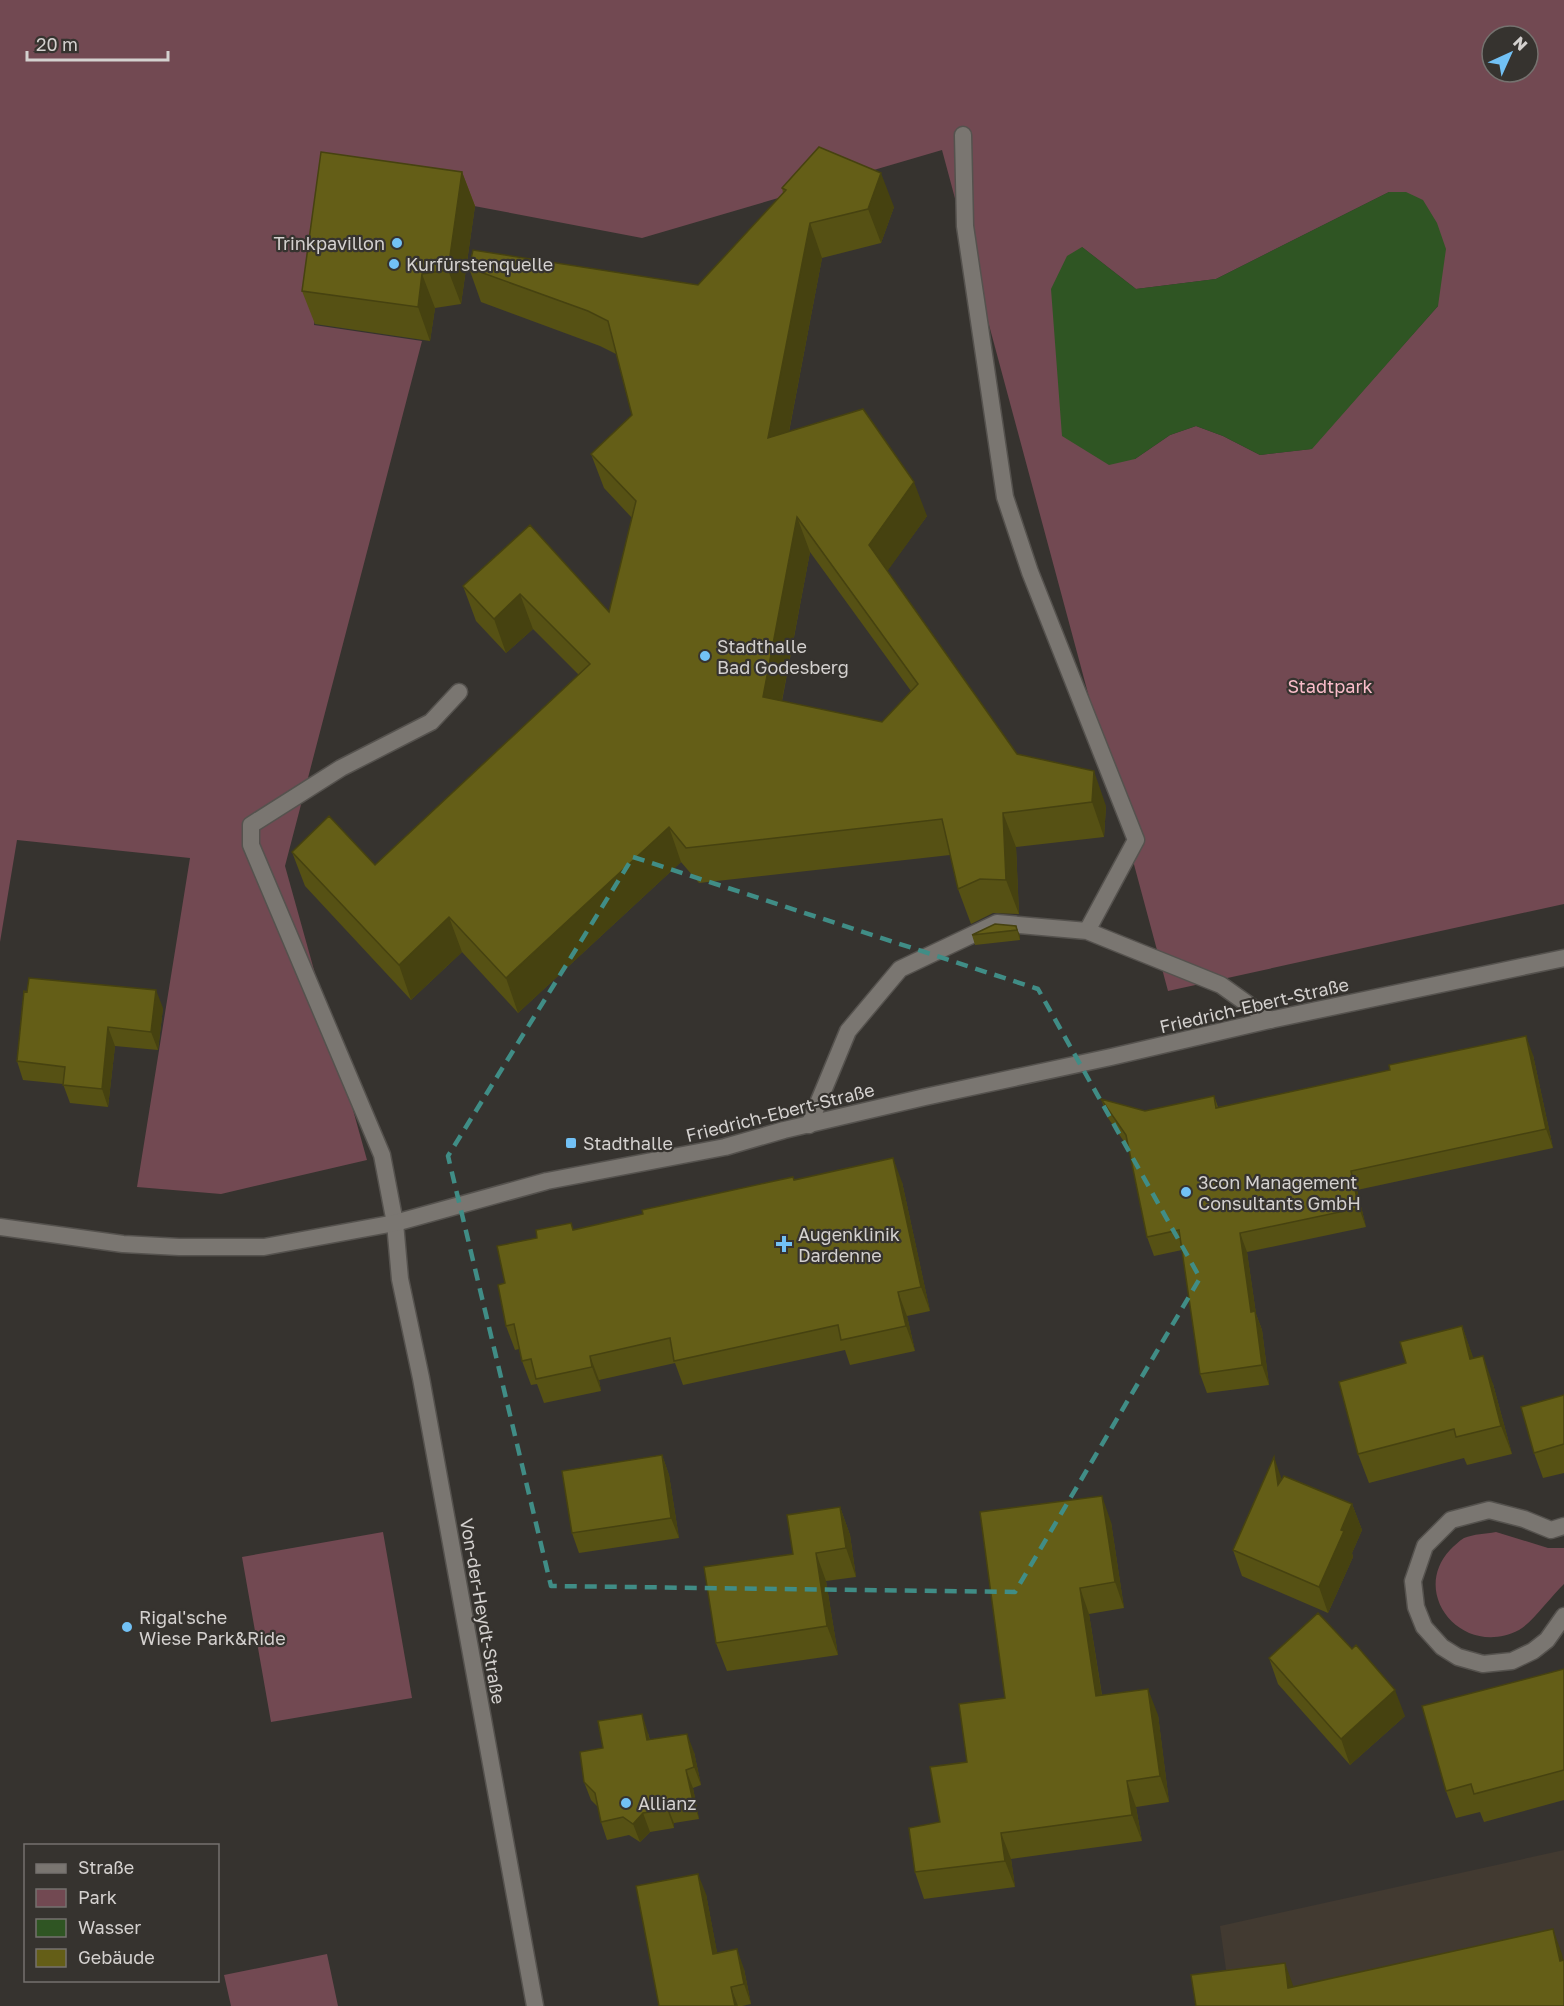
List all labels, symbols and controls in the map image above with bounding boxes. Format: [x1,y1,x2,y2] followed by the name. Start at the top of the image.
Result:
[27,24,168,62] scale bar
[1480,24,1540,84] north arrow
[1509,32,1532,55] text: N
[36,33,78,55] text: 20 m
[273,232,385,254] place label: Trinkpavillon
[390,236,404,250] marker: Trinkpavillon
[406,253,553,275] place label: Kurfürstenquelle
[387,257,401,271] marker: Kurfürstenquelle
[717,635,849,678] place label: Stadthalle Bad Godesberg
[698,649,712,663] marker: Stadthalle Bad Godesberg
[1287,675,1373,697] park label: Stadtpark
[1157,973,1351,1037] street label: Friedrich-Ebert-Straße
[683,1078,877,1146] street label: Friedrich-Ebert-Straße
[583,1132,673,1154] place label: Stadthalle
[564,1136,578,1150] marker: Stadthalle
[1198,1171,1361,1214] place label: 3con Management Consultants GmbH
[1179,1185,1193,1199] marker: 3con Management Consultants GmbH
[798,1223,900,1266] place label: Augenklinik Dardenne
[775,1235,793,1253] marker: Augenklinik Dardenne
[456,1516,510,1706] street label: Von-der-Heydt-Straße
[139,1606,286,1649] place label: Rigal'sche Wiese Park&Ride
[120,1620,134,1634] marker: Rigal'sche Wiese Park&Ride
[638,1792,696,1814] place label: Allianz
[619,1796,633,1810] marker: Allianz
[24,1844,219,1982] legend
[78,1856,134,1878] text: Straße
[78,1886,117,1908] text: Park
[78,1916,141,1938] text: Wasser
[78,1946,155,1968] text: Gebäude

